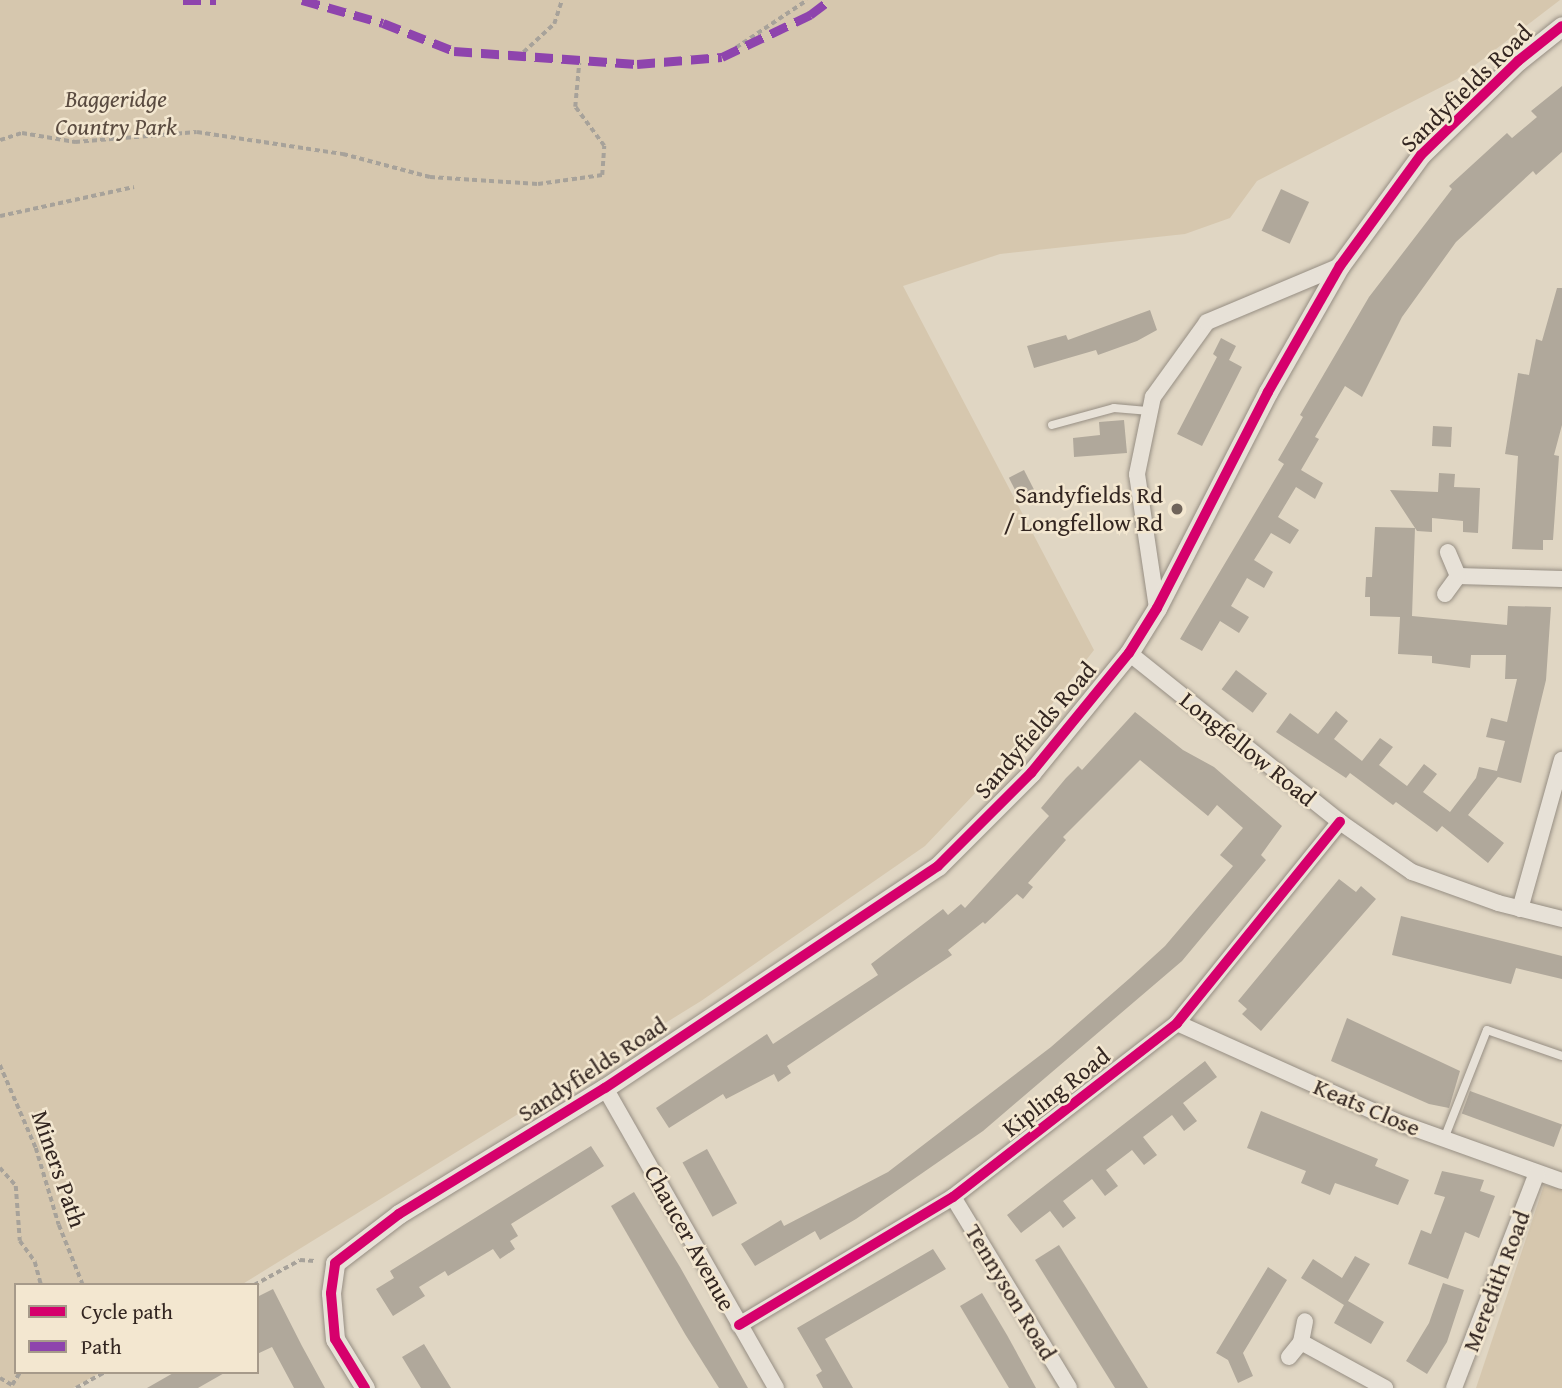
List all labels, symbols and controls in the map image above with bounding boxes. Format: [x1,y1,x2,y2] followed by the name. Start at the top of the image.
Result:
[1394,18,1538,158] street label: Sandyfields Road
[55,85,177,141] park label: Baggeridge Country Park
[1004,481,1163,537] place label: Sandyfields Rd / Longfellow Rd
[1169,501,1185,517] marker: Sandyfields Rd / Longfellow Rd
[968,656,1102,804] street label: Sandyfields Road
[1174,686,1322,812] street label: Longfellow Road
[512,1010,672,1128] street label: Sandyfields Road
[997,1041,1115,1143] street label: Kipling Road
[1309,1072,1425,1142] street label: Keats Close
[26,1107,92,1231] street label: Miners Path
[638,1160,742,1316] street label: Chaucer Avenue
[1456,1206,1536,1356] street label: Meredith Road
[959,1219,1063,1365] street label: Tennyson Road
[14,1283,259,1374] legend
[81,1296,173,1327] text: Cycle path
[81,1331,121,1362] text: Path

